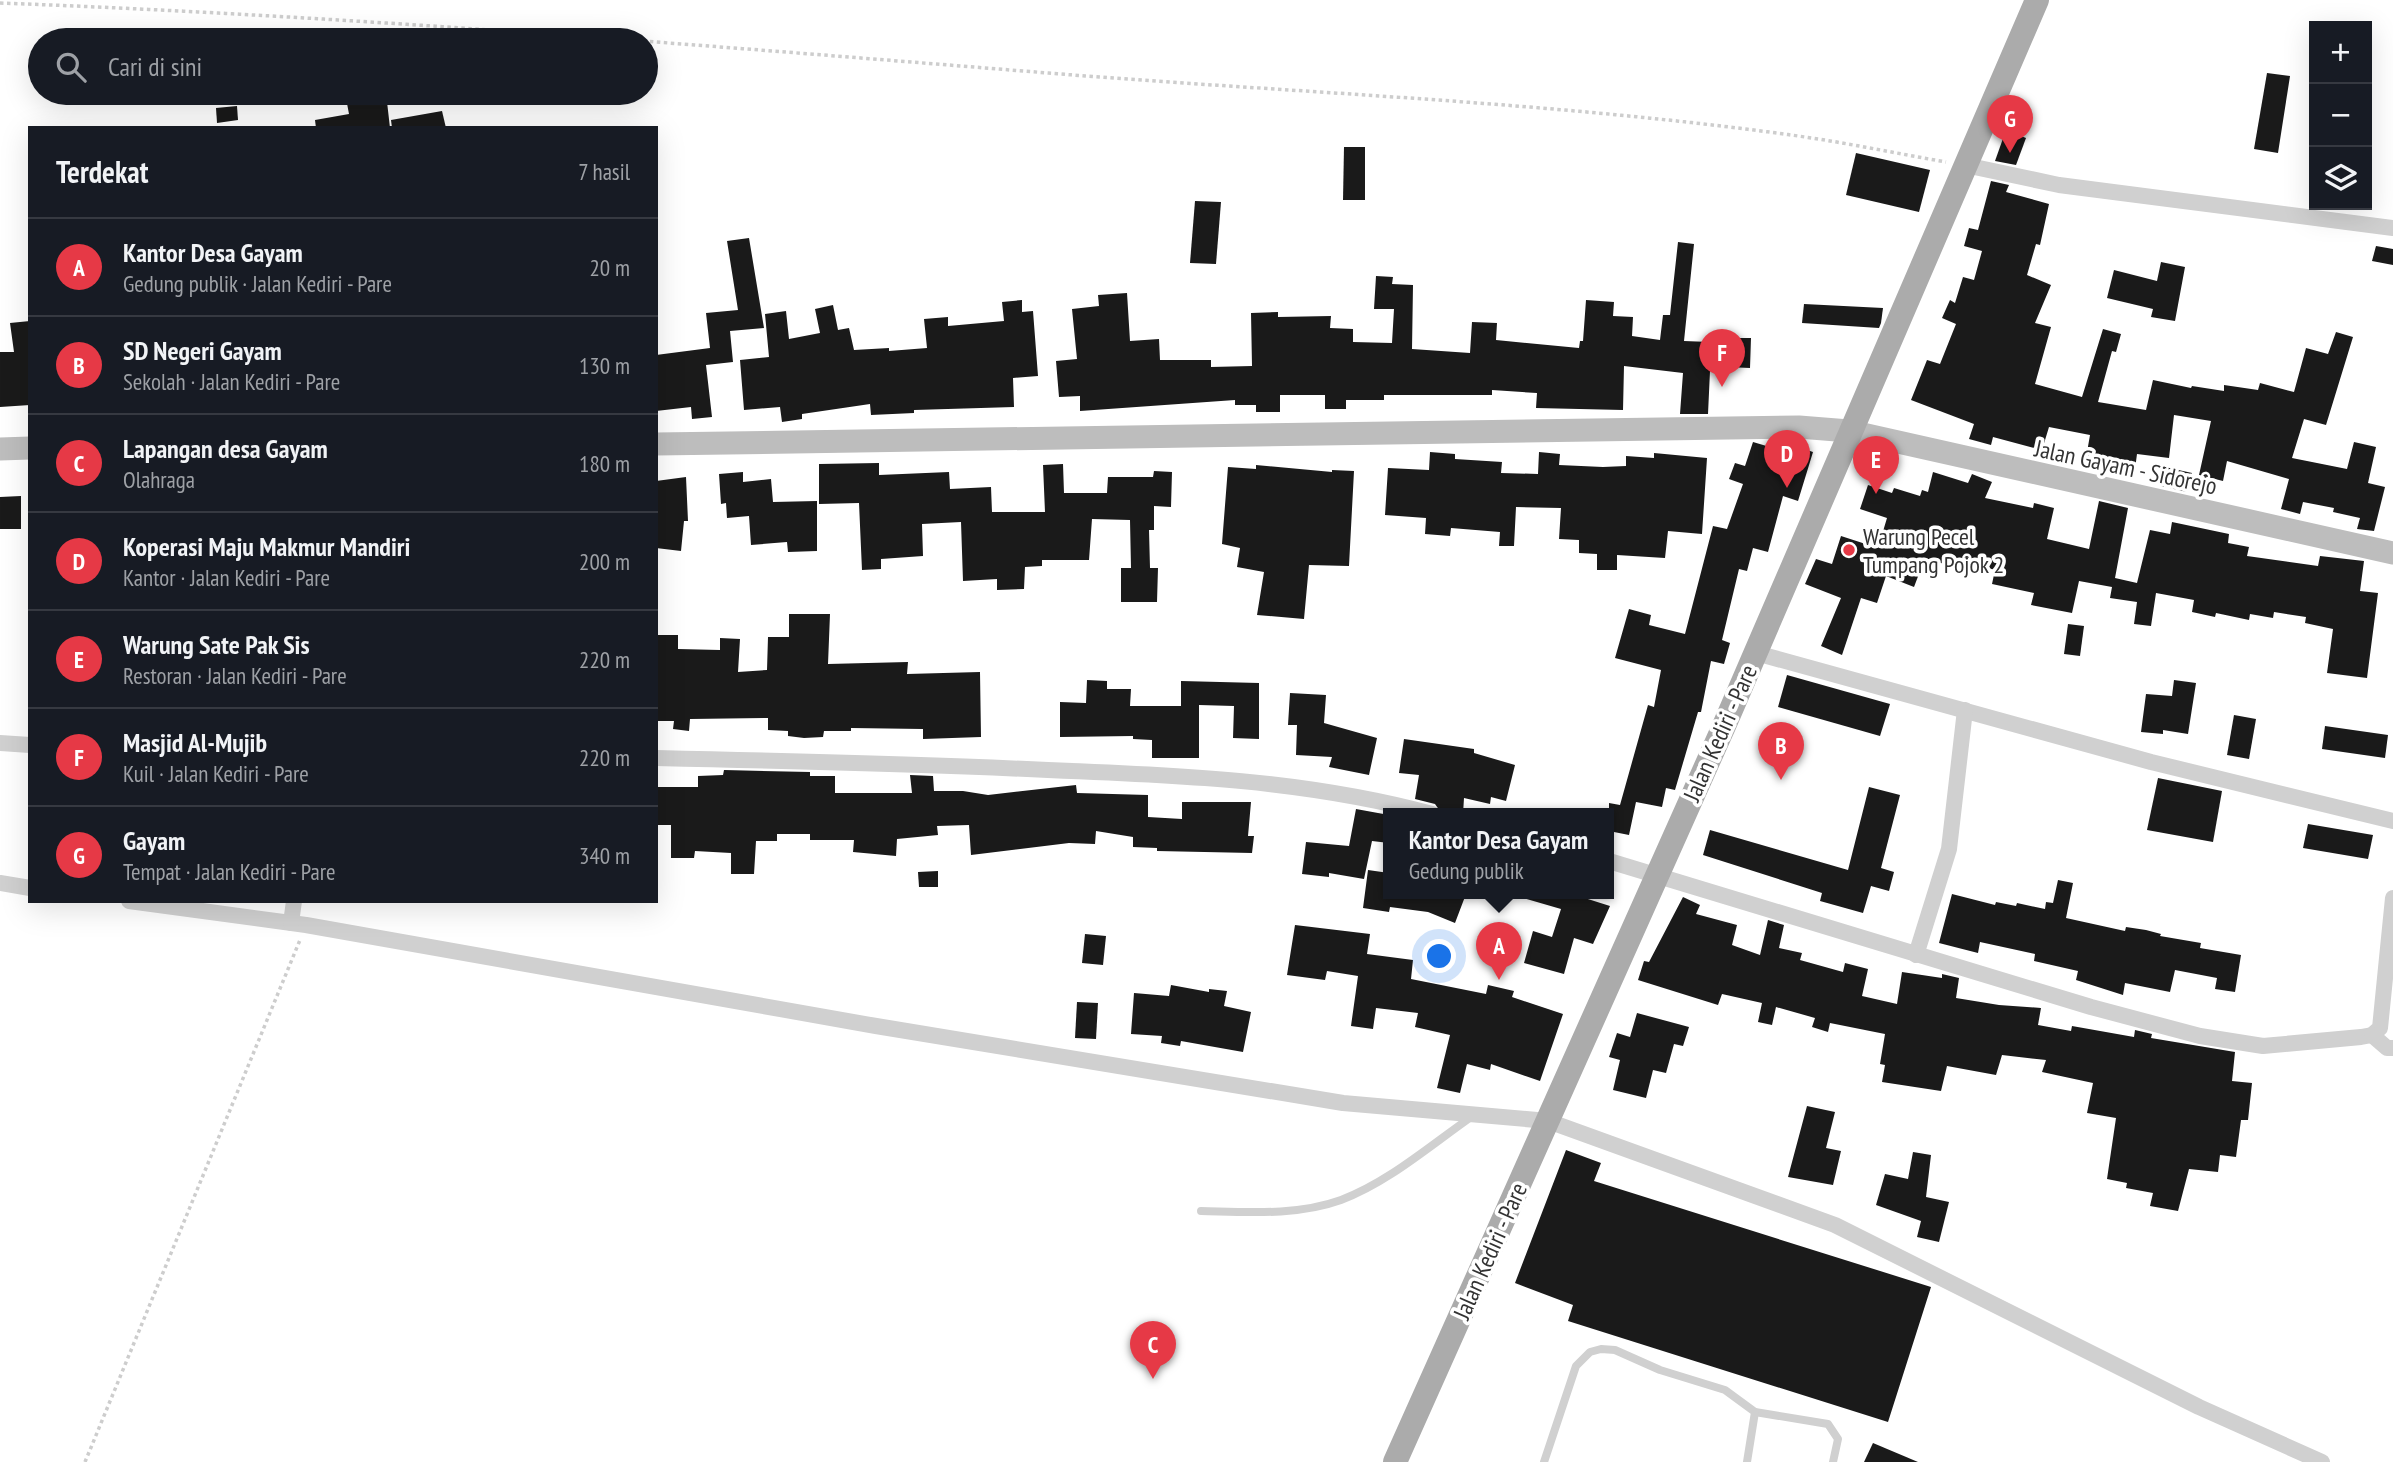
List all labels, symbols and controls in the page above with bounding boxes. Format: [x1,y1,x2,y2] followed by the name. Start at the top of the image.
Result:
[2309,21,2372,210] map controls
[2309,21,2372,84] button: +
[28,28,658,105] search box
[52,48,90,86] icon: search
[108,50,202,83] text: Cari di sini
[2309,84,2372,147] button: −
[1987,95,2033,153] pin: G
[2309,147,2372,210] button: layers
[56,152,148,191] text: Terdekat
[578,157,630,186] text: 7 hasil
[123,236,303,269] text: Kantor Desa Gayam
[73,253,85,282] text: A
[589,253,630,282] text: 20 m
[123,269,392,298] text: Gedung publik · Jalan Kediri - Pare
[1699,329,1745,387] pin: F
[123,334,282,367] text: SD Negeri Gayam
[73,351,85,380] text: B
[579,351,630,380] text: 130 m
[123,367,340,396] text: Sekolah · Jalan Kediri - Pare
[1764,430,1810,488] pin: D
[123,432,328,465] text: Lapangan desa Gayam
[2031,432,2220,501] street label: Jalan Gayam - Sidorejo
[1853,436,1899,494] pin: E
[74,449,84,478] text: C
[579,449,630,478] text: 180 m
[123,465,195,494] text: Olahraga
[1863,521,2004,580] place label: Warung Pecel Tumpang Pojok 2
[123,530,410,563] text: Koperasi Maju Makmur Mandiri
[1841,542,1857,558] marker: Warung Pecel Tumpang Pojok 2
[73,547,85,576] text: D
[579,547,630,576] text: 200 m
[123,563,330,592] text: Kantor · Jalan Kediri - Pare
[123,628,310,661] text: Warung Sate Pak Sis
[74,645,84,674] text: E
[579,645,630,674] text: 220 m
[1676,660,1764,807] street label: Jalan Kediri - Pare
[123,661,347,690] text: Restoran · Jalan Kediri - Pare
[1758,722,1804,780] pin: B
[123,726,267,759] text: Masjid Al-Mujib
[74,743,84,772] text: F
[579,743,630,772] text: 220 m
[123,759,309,788] text: Kuil · Jalan Kediri - Pare
[1383,808,1614,899] popup
[1409,823,1588,856] text: Kantor Desa Gayam
[123,824,185,857] text: Gayam
[73,841,85,870] text: G
[579,841,630,870] text: 340 m
[1409,856,1524,885] text: Gedung publik
[123,857,335,886] text: Tempat · Jalan Kediri - Pare
[1476,922,1522,980] pin: A
[1422,939,1456,973] your location
[1446,1178,1534,1325] street label: Jalan Kediri - Pare
[1130,1321,1176,1379] pin: C

